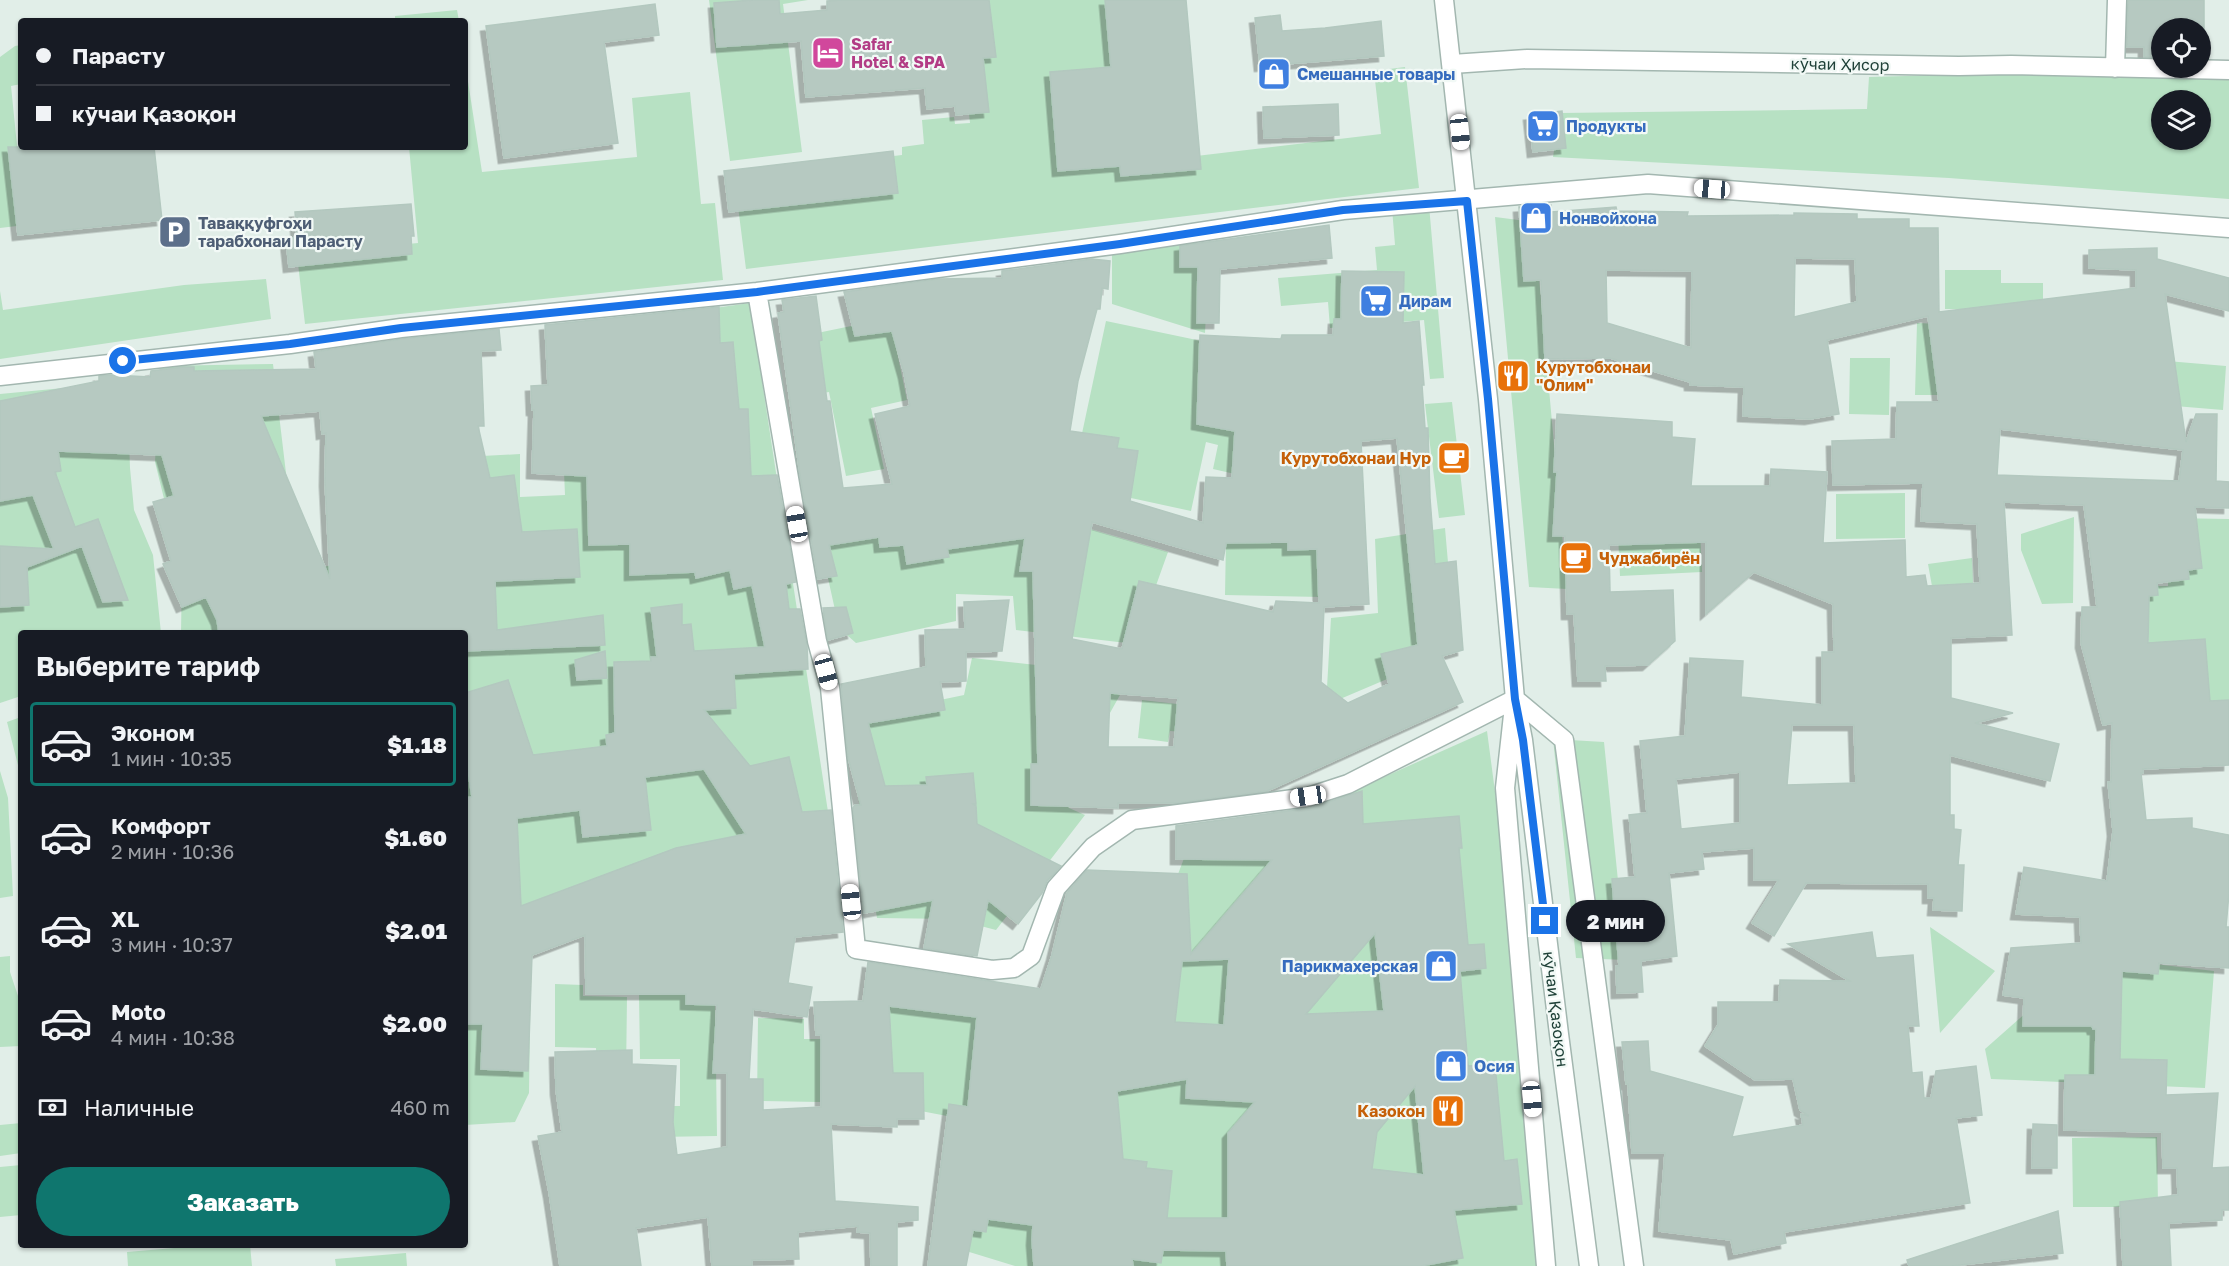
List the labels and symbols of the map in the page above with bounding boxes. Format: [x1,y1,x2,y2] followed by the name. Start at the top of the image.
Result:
[851,34,946,72] place label: Safar Hotel & SPA
[810,35,846,71] hotel icon: Safar Hotel & SPA
[1790,53,1890,75] street label: кӯчаи Ҳисор
[1256,56,1292,92] shop icon: Смешанные товары
[1297,64,1455,84] place label: Смешанные товары
[1525,108,1561,144] supermarket icon: Продукты
[1449,113,1471,151] car
[1566,116,1646,136] place label: Продукты
[1693,179,1731,199] car
[1518,200,1554,236] shop icon: Нонвойхона
[1559,208,1657,228] place label: Нонвойхона
[198,213,363,251] place label: Таваққуфгоҳи тарабхонаи Парасту
[157,214,193,250] parking icon: Таваққуфгоҳи тарабхонаи Парасту
[1358,283,1394,319] supermarket icon: Дирам
[1399,291,1451,311] place label: Дирам
[109,347,136,374] route start
[1536,357,1651,395] place label: Курутобхонаи "Олим"
[1495,358,1531,394] restaurant icon: Курутобхонаи "Олим"
[1436,440,1472,476] cafe icon: Курутобхонаи Нур
[1281,448,1431,468] place label: Курутобхонаи Нур
[785,505,809,543] car
[1558,540,1594,576] cafe icon: Чуджабирён
[1599,548,1700,568] place label: Чуджабирён
[813,652,839,692] car
[1289,785,1327,807] car
[840,883,862,921] car
[1566,900,1665,942] callout: 2 мин
[1531,907,1558,934] route end
[1423,948,1459,984] shop icon: Парикмахерская
[1539,950,1573,1068] street label: кӯчаи Қазоқон
[1282,956,1418,976] place label: Парикмахерская
[1433,1048,1469,1084] shop icon: Осия
[1474,1056,1515,1076] place label: Осия
[1521,1080,1543,1118] car
[1430,1093,1466,1129] restaurant icon: Казокон
[1357,1101,1425,1121] place label: Казокон

